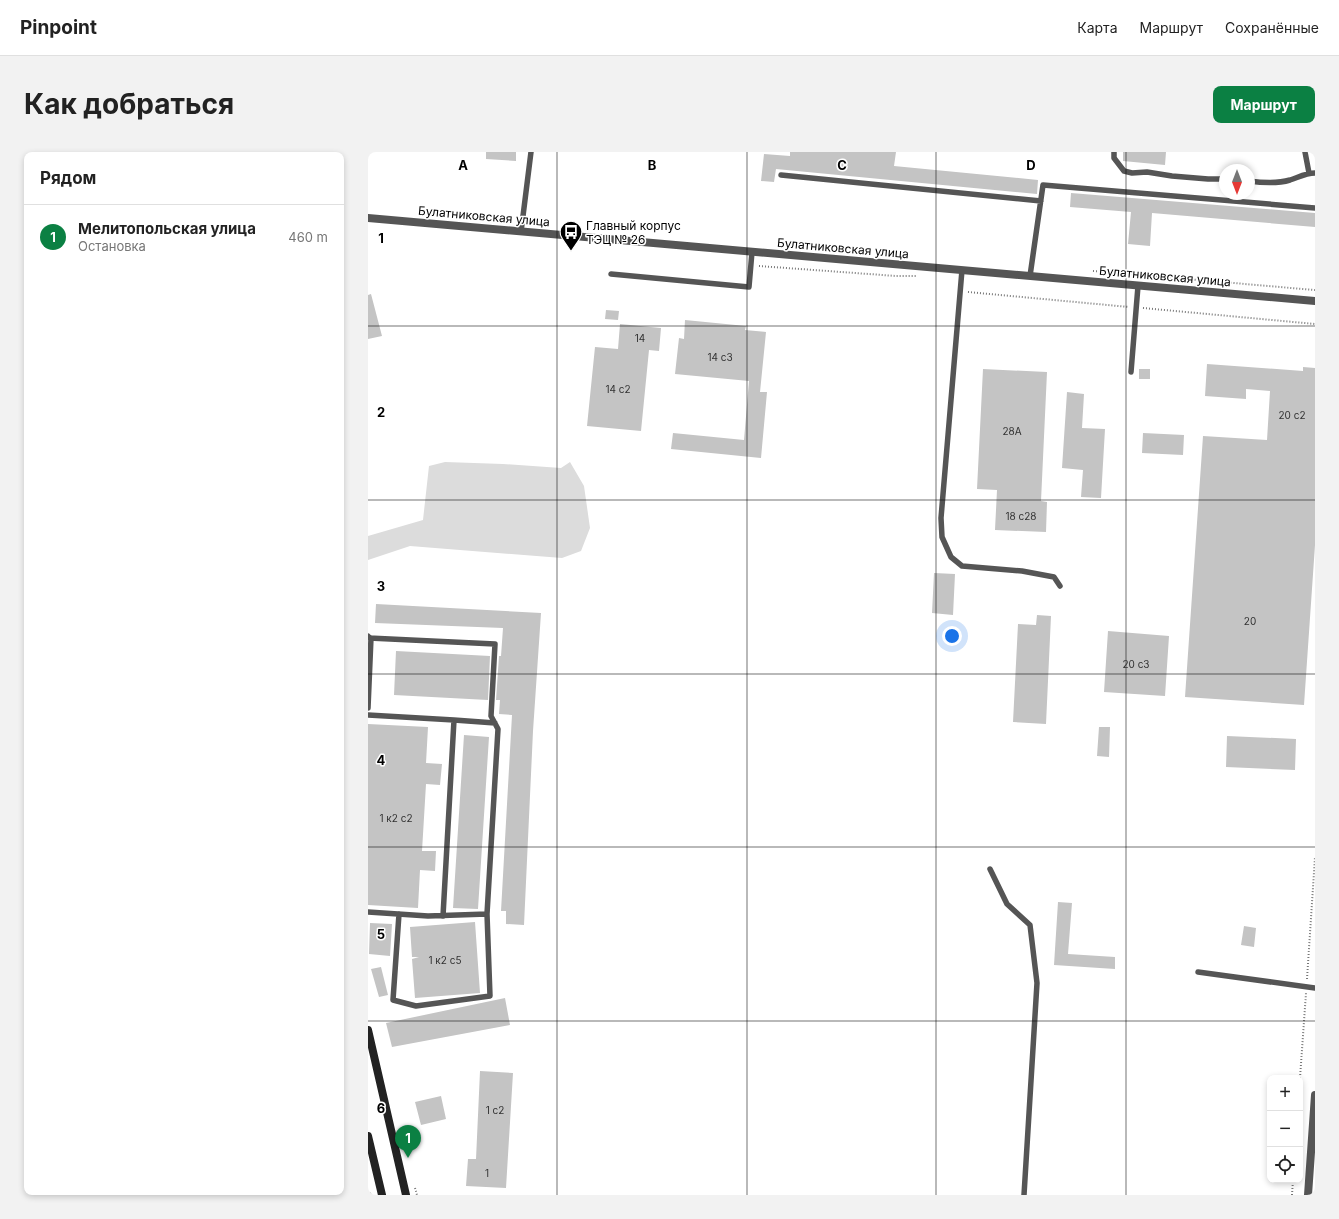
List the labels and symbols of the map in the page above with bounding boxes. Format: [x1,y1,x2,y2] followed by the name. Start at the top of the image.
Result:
[458,157,468,173] text: A
[648,157,657,173] text: B
[837,157,847,173] text: C
[1026,157,1036,173] text: D
[1219,164,1255,200] north arrow
[418,203,550,229] street label: Булатниковская улица
[586,218,681,247] place label: Главный корпус ТЭЦ № 26
[558,219,584,252] bus stop icon: Главный корпус ТЭЦ № 26
[378,230,384,246] text: 1
[777,235,909,261] street label: Булатниковская улица
[1099,263,1231,289] street label: Булатниковская улица
[635,332,645,344] house number: 14
[707,351,733,363] house number: 14 с3
[605,383,631,395] house number: 14 с2
[377,404,385,420] text: 2
[1278,409,1306,421] house number: 20 с2
[1002,425,1022,437] house number: 28А
[1005,510,1037,522] house number: 18 с28
[377,578,385,594] text: 3
[1244,615,1256,627] house number: 20
[942,626,962,646] your location
[1122,658,1150,670] house number: 20 с3
[377,752,386,768] text: 4
[379,812,413,824] house number: 1 к2 с2
[377,926,385,942] text: 5
[428,954,462,966] house number: 1 к2 с5
[377,1100,385,1116] text: 6
[486,1104,504,1116] house number: 1 с2
[395,1125,421,1158] pin: 1
[485,1167,489,1179] house number: 1

